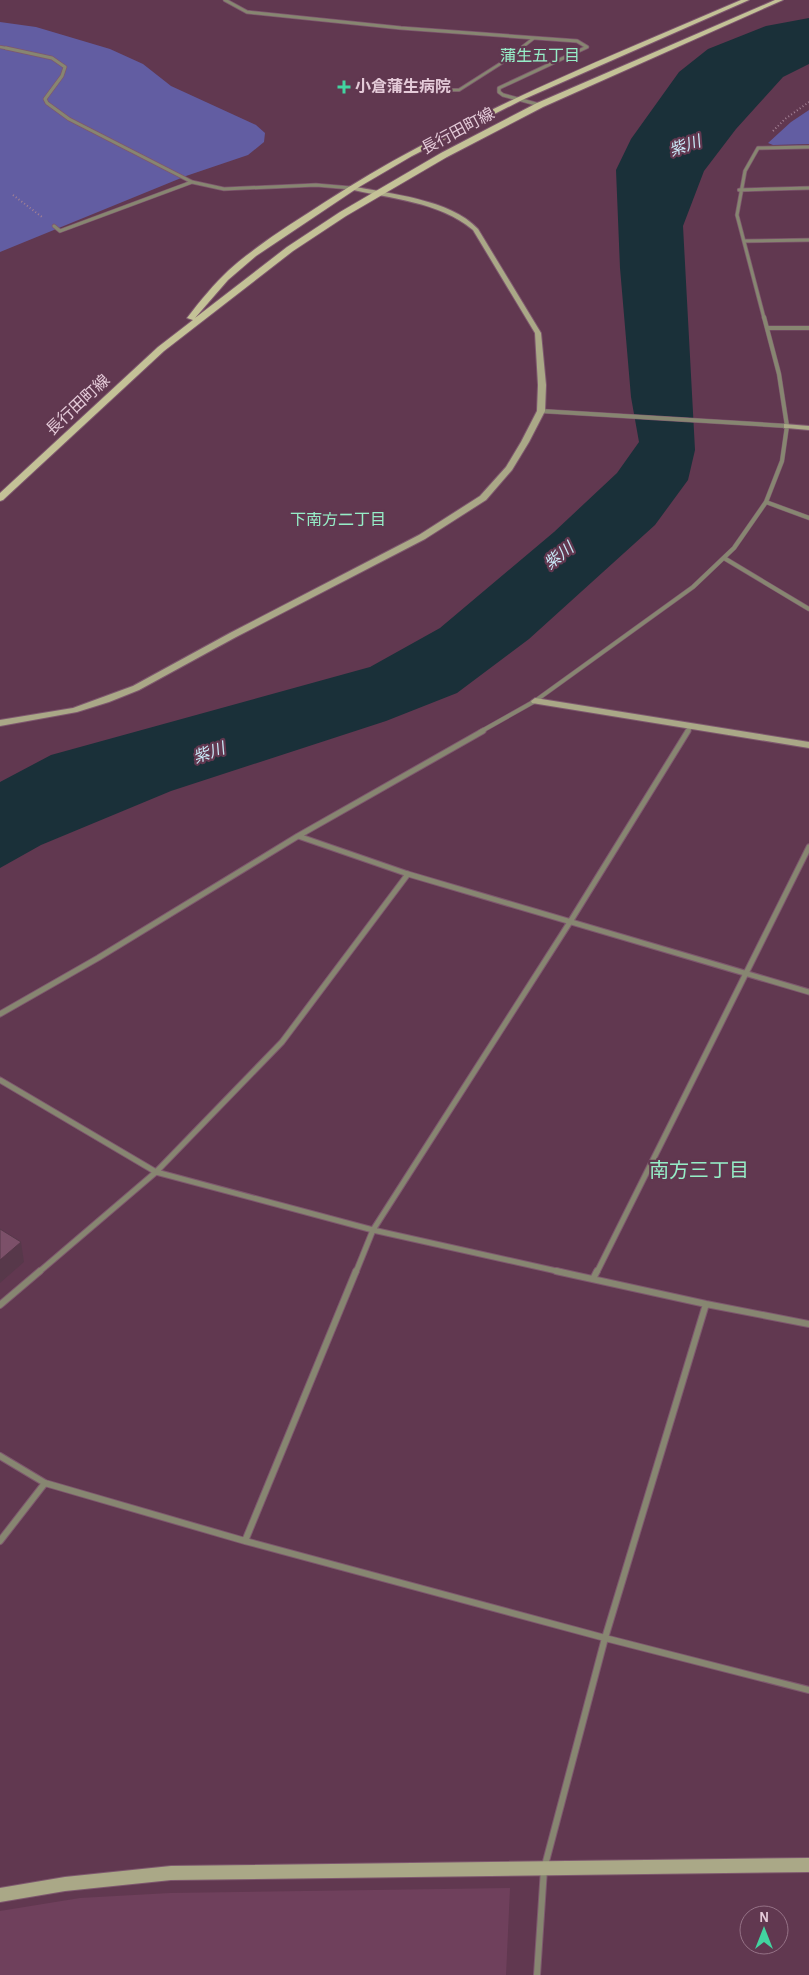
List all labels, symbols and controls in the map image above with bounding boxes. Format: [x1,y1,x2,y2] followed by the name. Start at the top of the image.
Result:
[500,48,580,64] district label: 蒲生五丁目
[355,78,451,95] place label: 小倉蒲生病院
[337,80,351,94] marker: 小倉蒲生病院
[418,104,497,157] street label: 長行田町線
[667,132,705,159] water label: 紫川
[43,371,113,438] street label: 長行田町線
[290,512,386,528] district label: 下南方二丁目
[541,538,578,572] water label: 紫川
[191,739,229,766] water label: 紫川
[649,1160,749,1181] district label: 南方三丁目
[739,1905,789,1955] north arrow
[759,1911,769,1925] text: N

